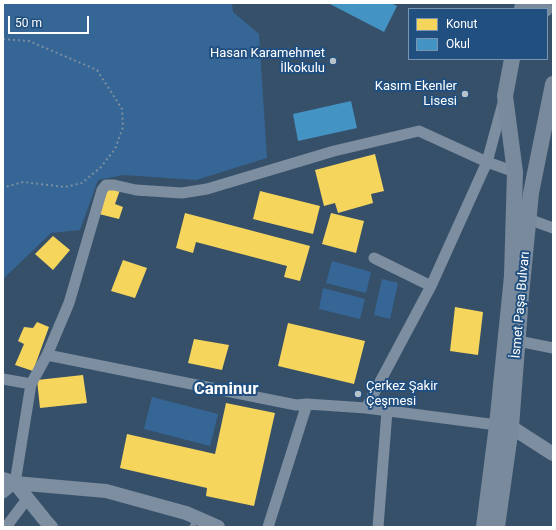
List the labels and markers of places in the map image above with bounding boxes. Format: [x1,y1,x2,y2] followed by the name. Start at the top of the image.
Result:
[210,46,325,77] place label: Hasan Karamehmet İlkokulu
[328,56,338,66] marker: Hasan Karamehmet İlkokulu
[375,79,457,110] place label: Kasım Ekenler Lisesi
[460,89,470,99] marker: Kasım Ekenler Lisesi
[366,379,438,410] place label: Çerkez Şakir Çeşmesi
[353,389,363,399] marker: Çerkez Şakir Çeşmesi

